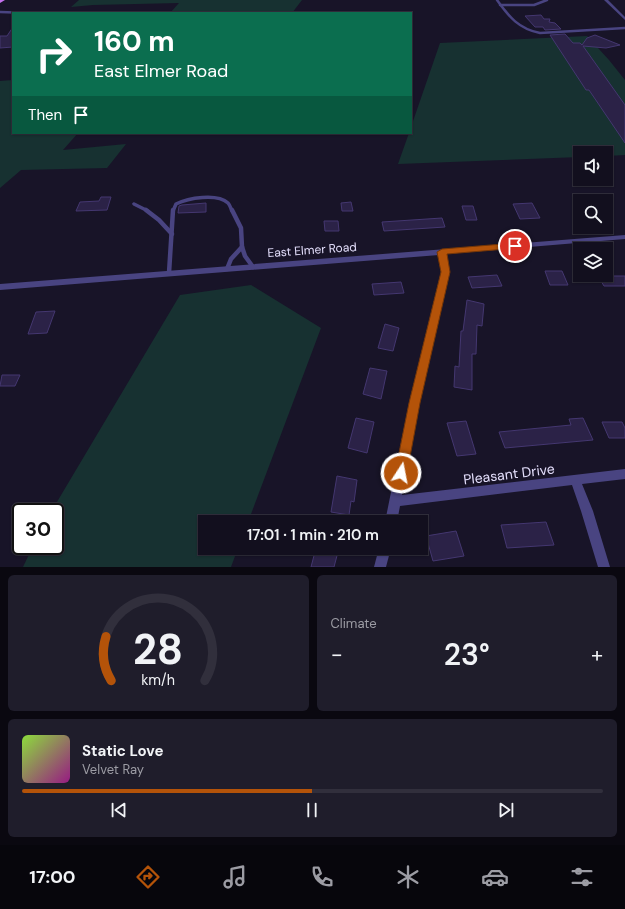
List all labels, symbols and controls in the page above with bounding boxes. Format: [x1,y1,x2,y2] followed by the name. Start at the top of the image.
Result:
[94,23,175,60] text: 160 m
[28,28,80,80] icon: right
[94,59,228,83] text: East Elmer Road
[70,104,92,126] icon: arrive
[28,105,62,125] text: Then
[573,146,613,282] map controls
[573,146,613,186] button: sound
[573,194,613,234] button: search
[498,229,532,263] pin
[504,235,526,257] icon: arrive
[267,239,357,261] street label: East Elmer Road
[573,242,613,282] button: layers
[380,452,422,494] position arrow
[462,459,556,489] street label: Pleasant Drive
[12,503,64,555] speed limit sign: 30
[247,525,379,545] text: 17:01 · 1 min · 210 m
[331,615,377,632] text: Climate
[133,623,183,677] text: 28
[444,635,490,674] text: 23°
[331,640,343,669] text: −
[591,640,603,669] text: +
[141,671,175,689] text: km/h
[82,741,163,761] text: Static Love
[82,761,144,778] text: Velvet Ray
[108,799,130,821] icon: previous
[301,799,323,821] icon: pause
[495,799,517,821] icon: next
[134,863,162,891] icon: directions
[221,863,249,891] icon: music
[308,863,336,891] icon: phone
[394,863,422,891] icon: climate
[481,863,509,891] icon: car
[568,863,596,891] icon: filters
[29,865,75,889] text: 17:00

